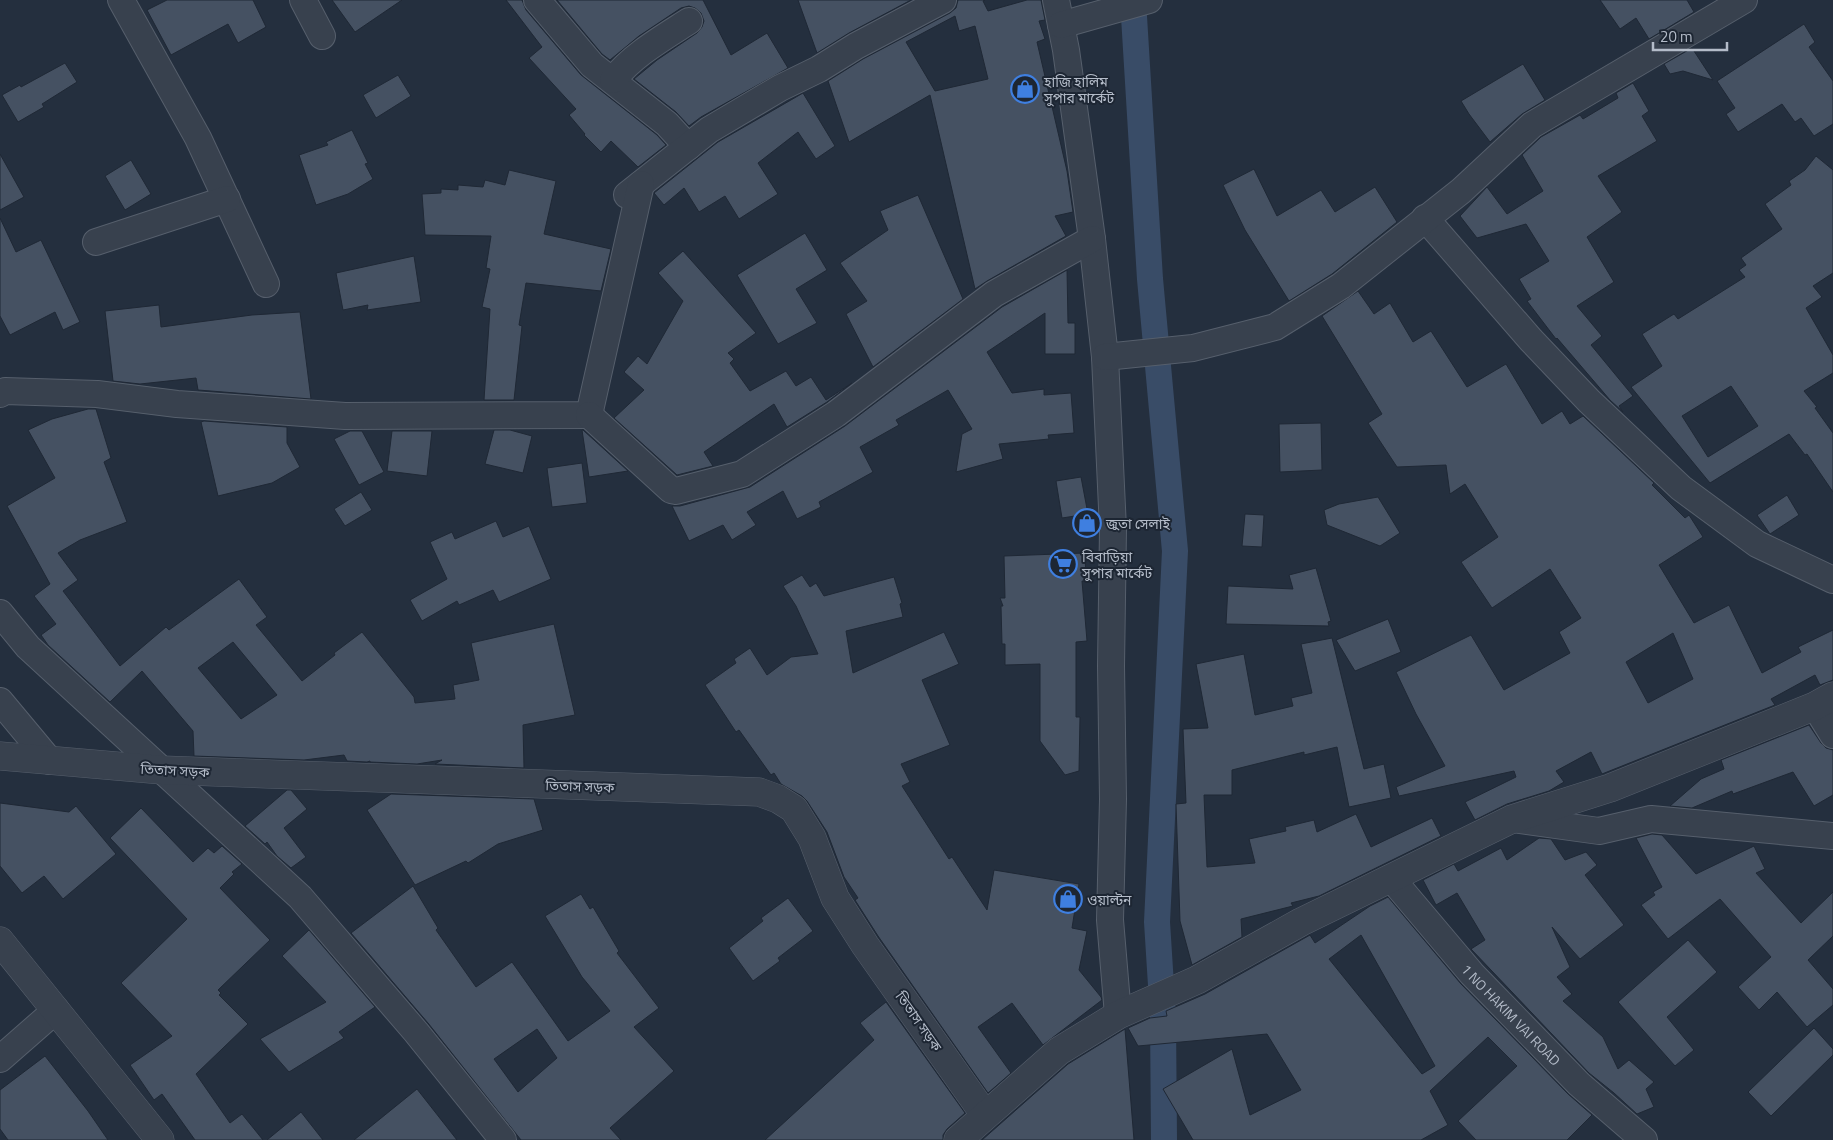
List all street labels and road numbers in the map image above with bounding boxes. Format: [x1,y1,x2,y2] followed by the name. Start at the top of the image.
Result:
[139,758,211,782] street label: তিতাস সড়ক
[544,774,616,798] street label: তিতাস সড়ক
[1457,959,1566,1070] street label: 1 NO HAKIM VAI ROAD
[890,986,948,1056] street label: তিতাস সড়ক

